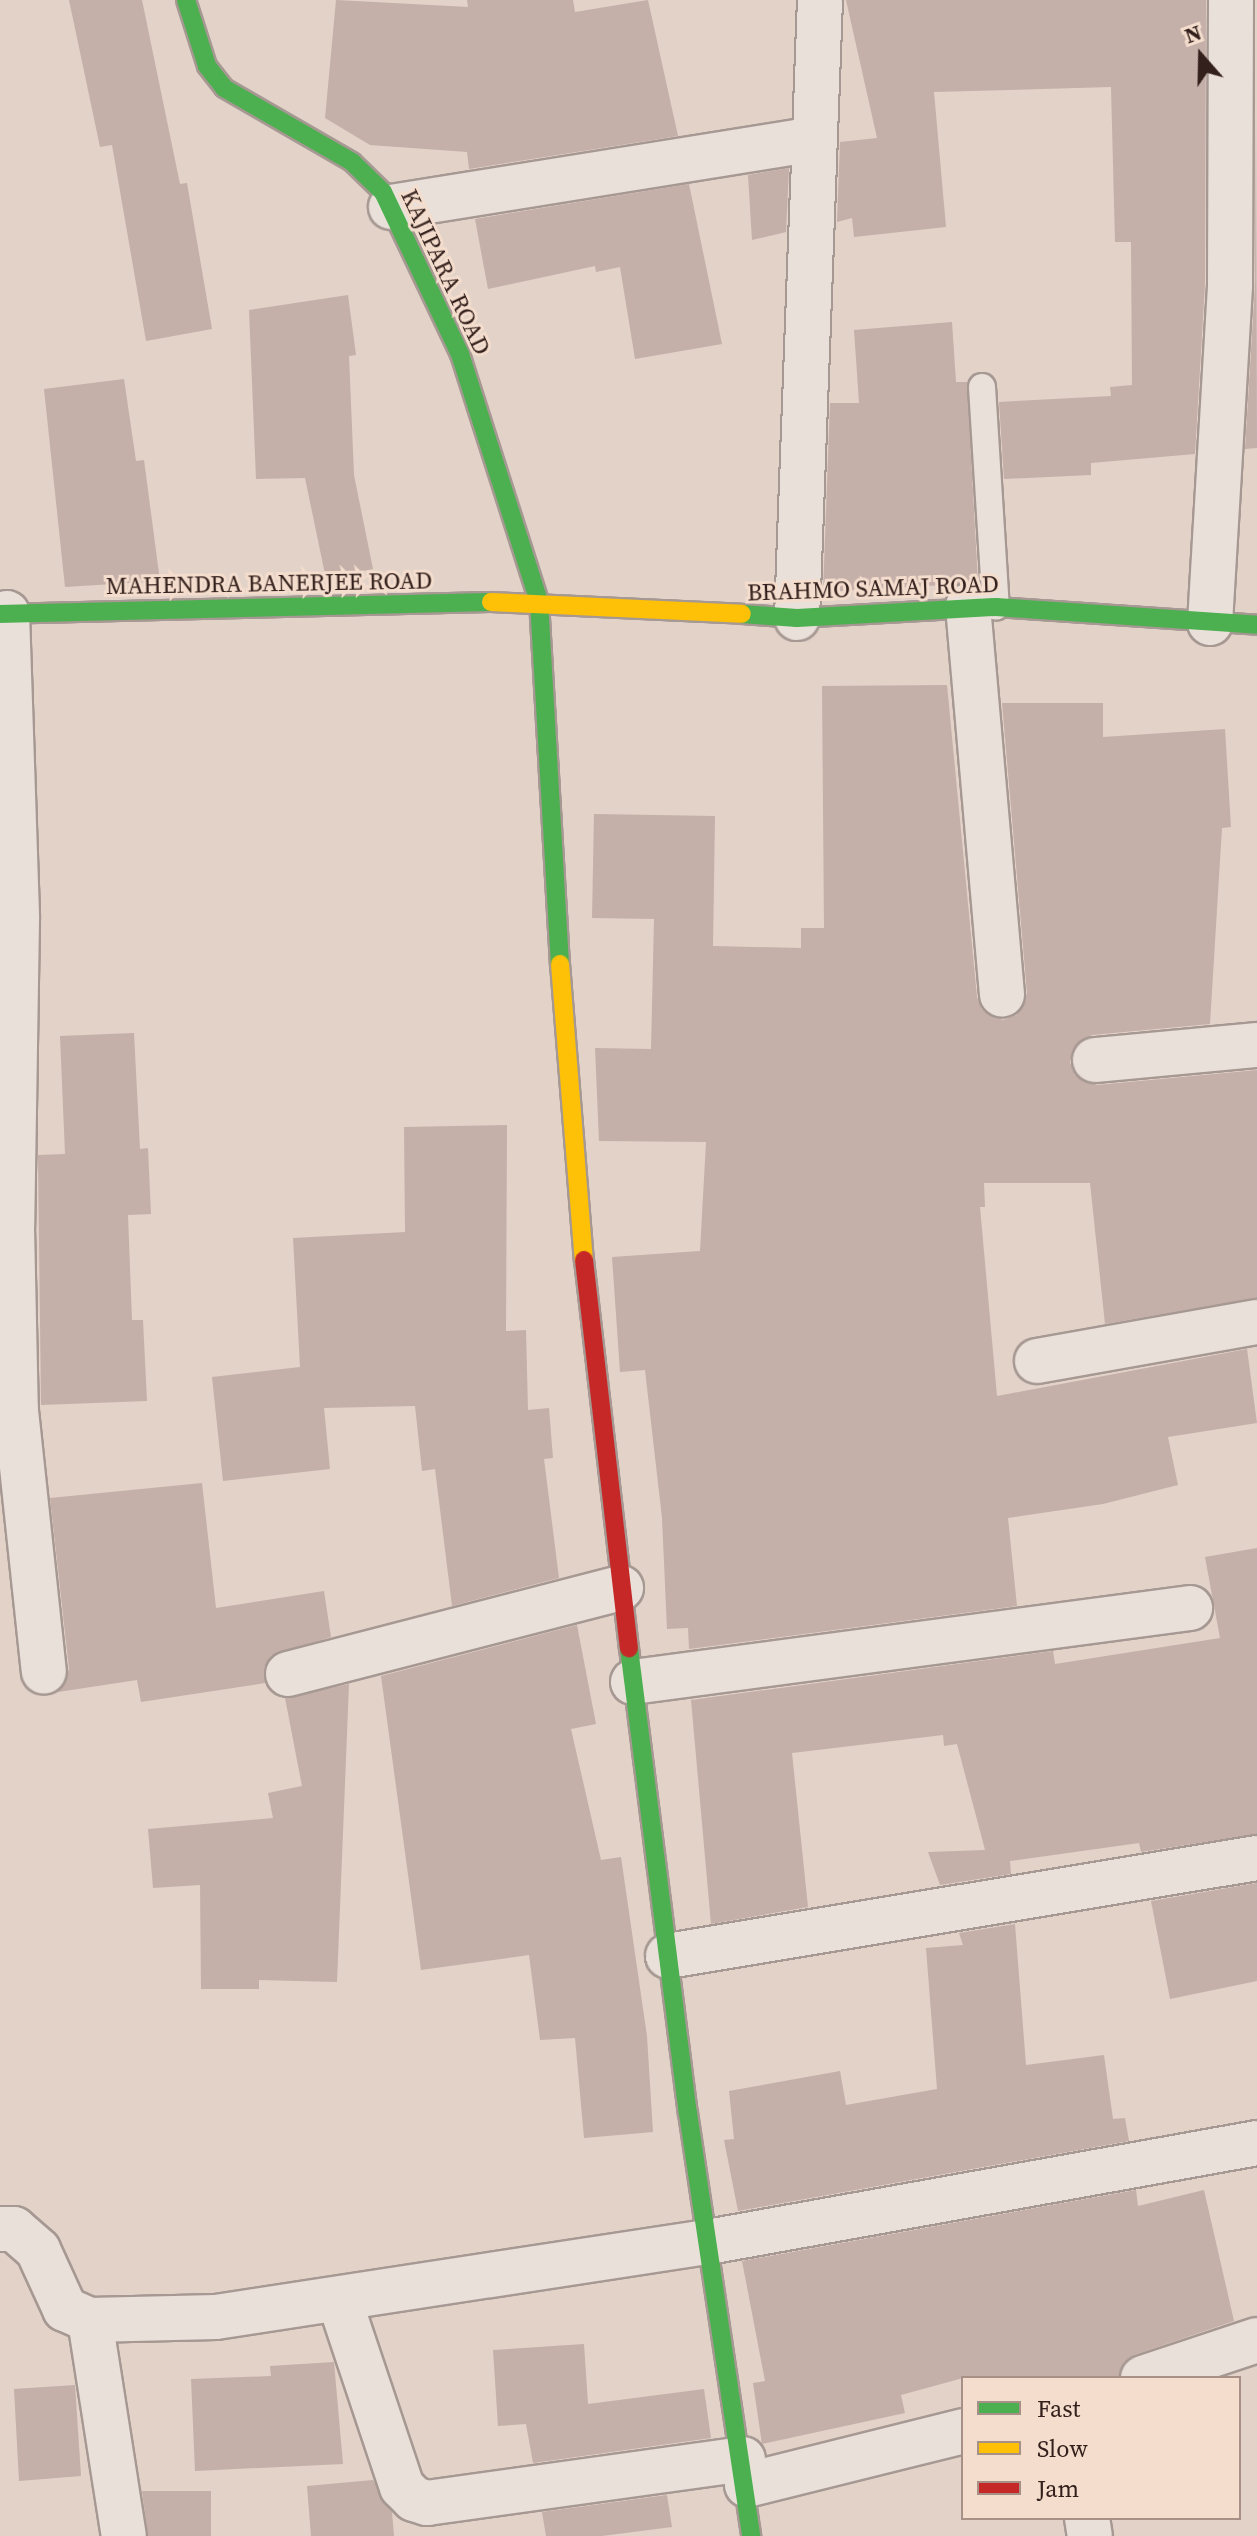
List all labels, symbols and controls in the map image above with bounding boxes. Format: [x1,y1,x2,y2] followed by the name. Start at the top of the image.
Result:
[1161,16,1241,96] north arrow
[1180,17,1205,50] text: N
[395,185,497,359] street label: KAJIPARA ROAD
[105,566,433,600] street label: MAHENDRA BANERJEE ROAD
[747,569,999,607] street label: BRAHMO SAMAJ ROAD
[961,2376,1241,2520] legend
[1037,2392,1080,2425] text: Fast
[1037,2432,1088,2465] text: Slow
[1037,2472,1079,2505] text: Jam

